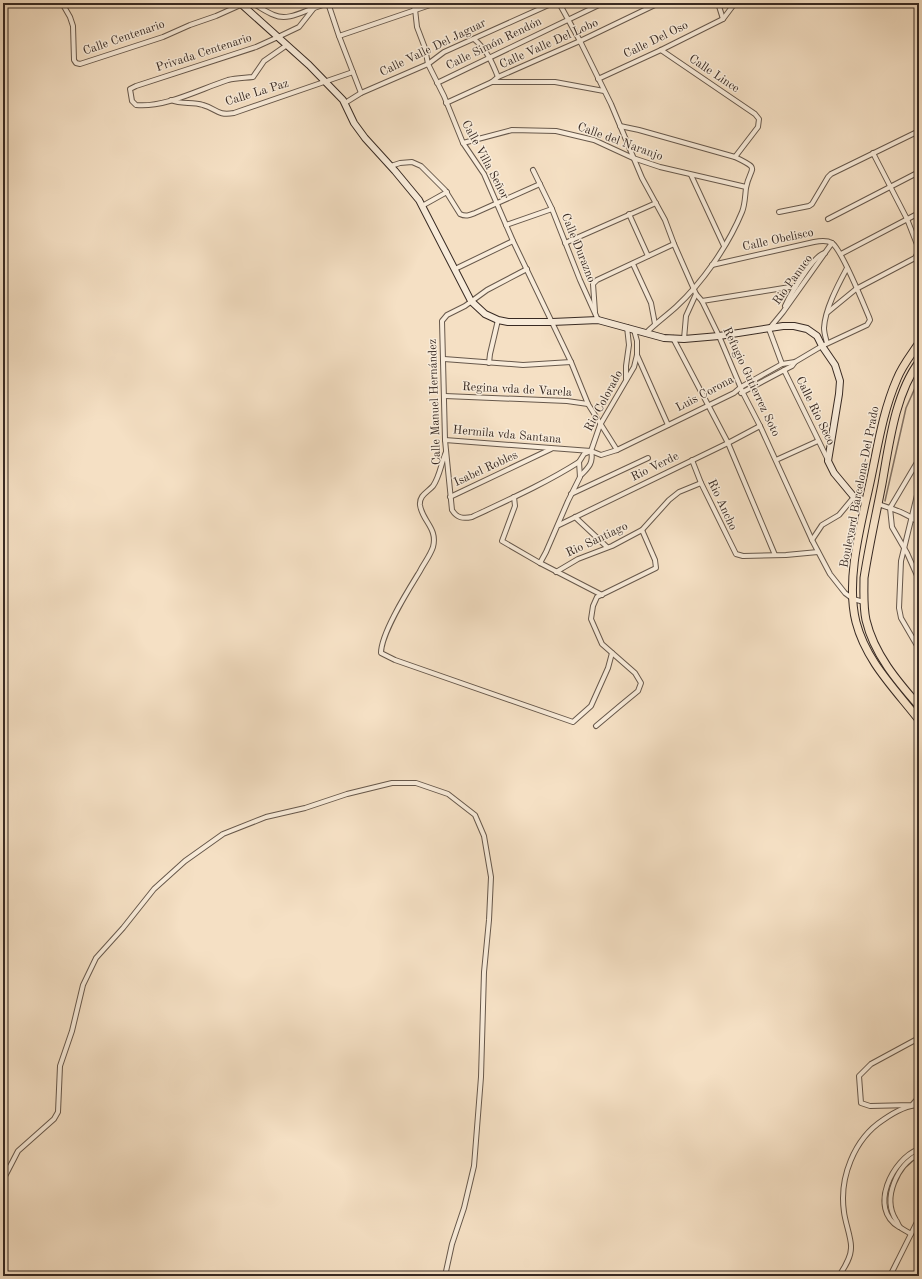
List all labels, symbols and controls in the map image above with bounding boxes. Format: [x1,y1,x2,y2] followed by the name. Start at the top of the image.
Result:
[444,15,544,72] street label: Calle Simón Rendón
[378,17,488,79] street label: Calle Valle Del Jaguar
[498,17,600,71] street label: Calle Valle Del Lobo
[82,18,166,58] street label: Calle Centenario
[622,19,690,61] street label: Calle Del Oso
[155,32,253,74] street label: Privada Centenario
[687,53,742,95] street label: Calle Lince
[224,78,290,108] street label: Calle La Paz
[459,119,511,201] street label: Calle Villa Señor
[576,121,664,163] street label: Calle del Naranjo
[559,212,597,284] street label: Calle Durazno
[741,227,815,253] street label: Calle Obelisco
[771,253,815,307] street label: Rio Panuco
[720,326,782,439] street label: Refugio Gutierrez Soto
[427,339,443,465] street label: Calle Manuel Hernández
[583,368,625,434] street label: Rio Colorado
[674,374,736,414] street label: Luis Corona
[793,375,837,447] street label: Calle Rio Seco
[462,381,572,399] street label: Regina vda de Varela
[838,405,882,569] street label: Boulevard Barcelona-Del Prado
[452,424,562,446] street label: Hermila vda Santana
[452,449,520,489] street label: Isabel Robles
[629,450,681,484] street label: Rio Verde
[705,478,739,532] street label: Rio Ancho
[564,520,630,560] street label: Rio Santiago

